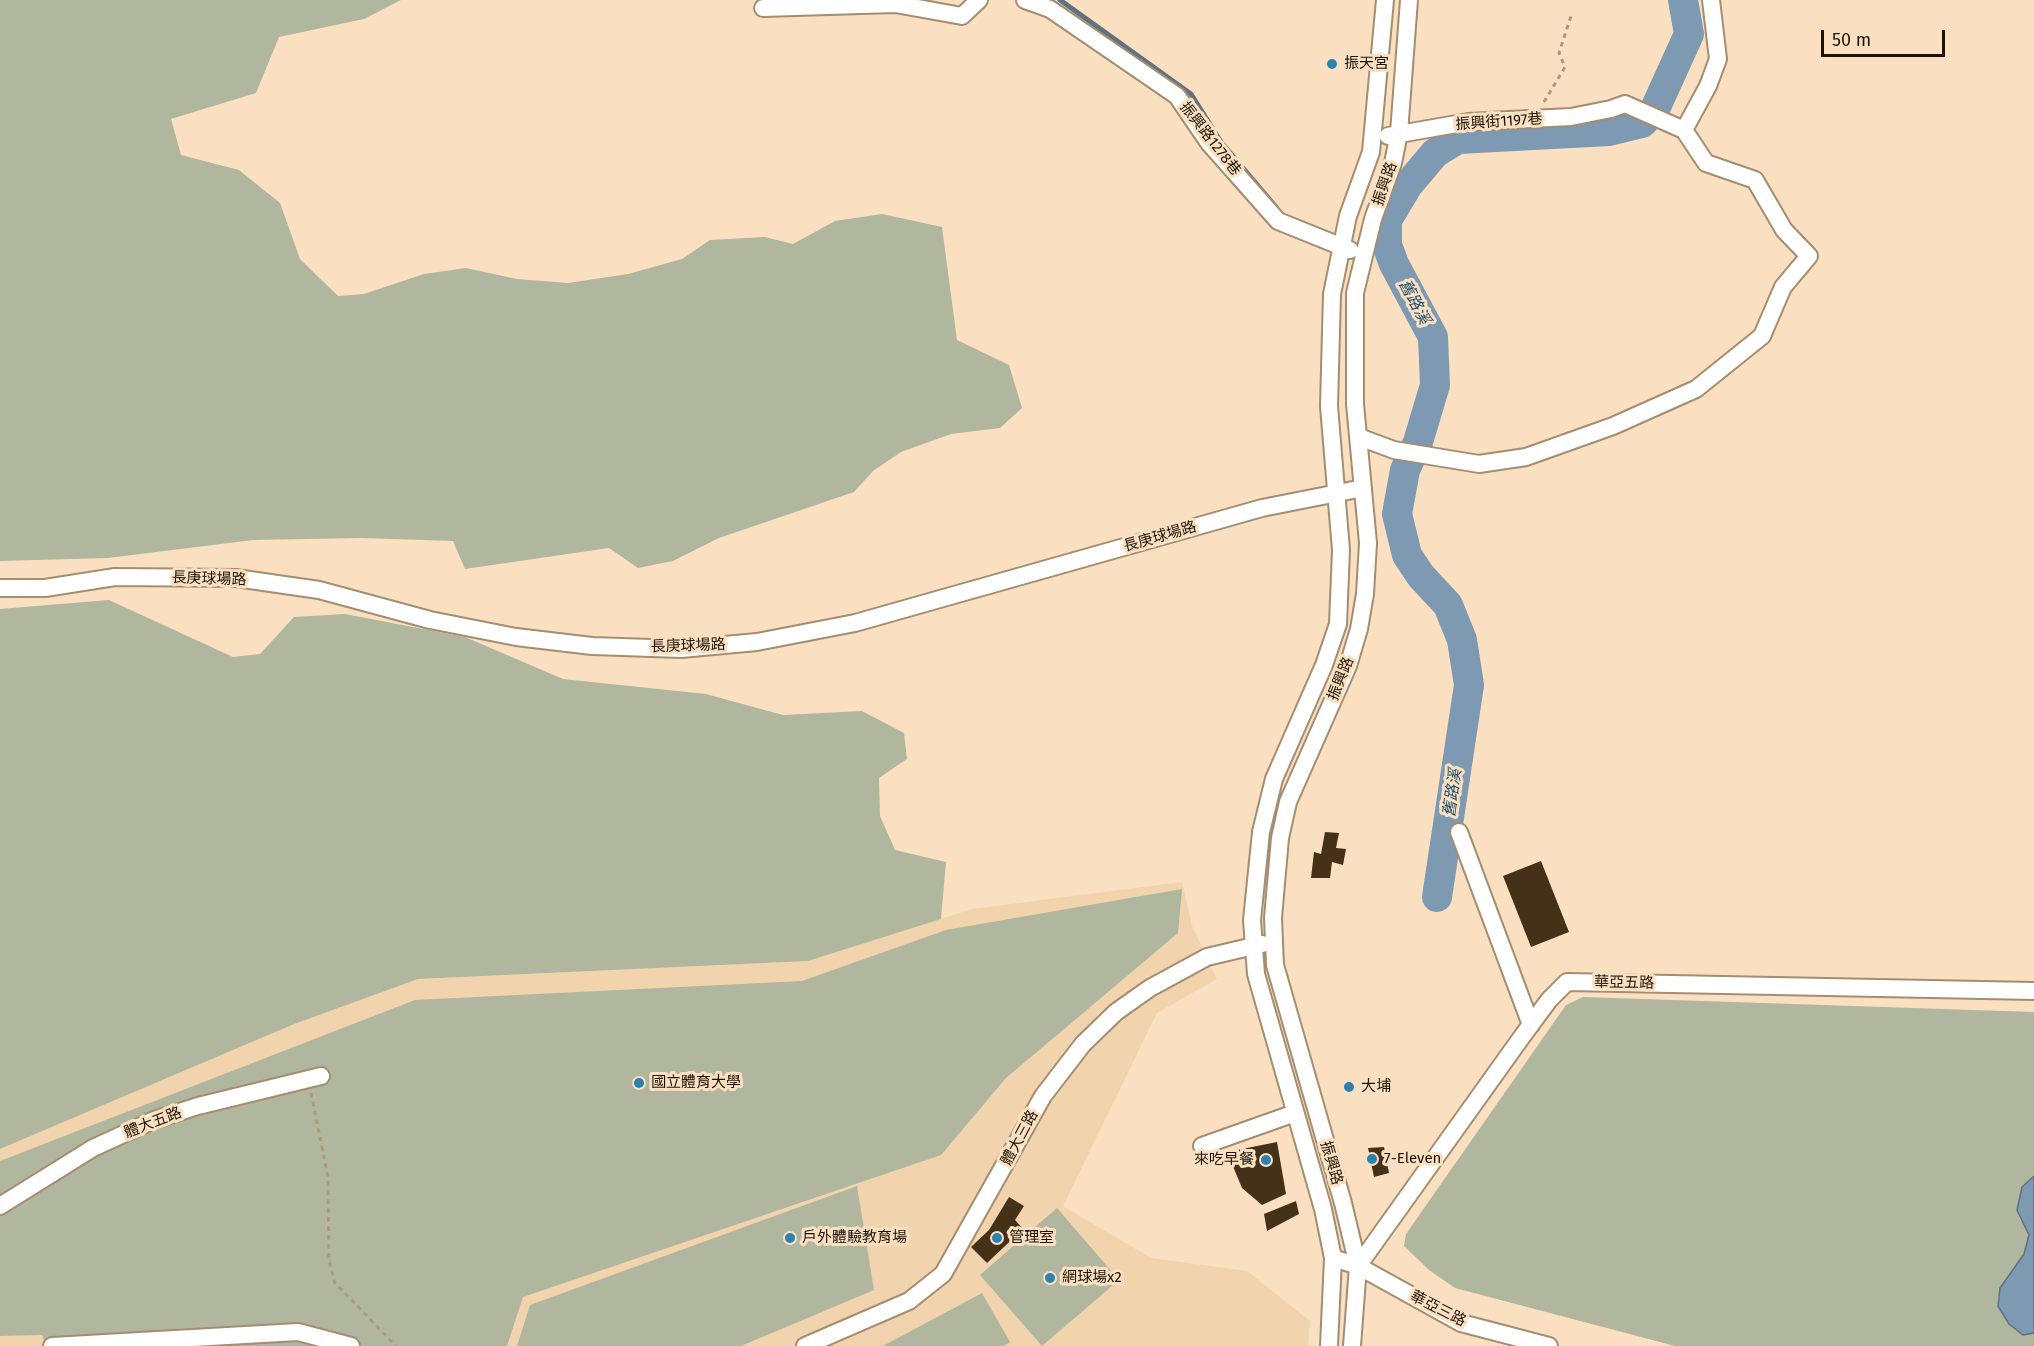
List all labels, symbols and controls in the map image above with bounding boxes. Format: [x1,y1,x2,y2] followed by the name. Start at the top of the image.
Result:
[1824,18,1948,56] scale bar
[1832,29,1871,51] text: 50 m
[1344,55,1389,73] place label: 振天宮
[1325,57,1339,71] marker: 振天宮
[1176,99,1244,179] street label: 振興路1278巷
[1455,110,1543,134] street label: 振興街1197巷
[1369,160,1401,208] street label: 振興路
[1394,276,1434,328] water label: 舊路溪
[1121,518,1199,556] street label: 長庚球場路
[171,569,247,589] street label: 長庚球場路
[650,636,726,656] street label: 長庚球場路
[1324,655,1358,703] street label: 振興路
[1440,768,1466,818] water label: 舊路溪
[1594,973,1654,993] street label: 華亞五路
[651,1074,741,1092] place label: 國立體育大學
[632,1076,646,1090] marker: 國立體育大學
[1361,1078,1391,1096] place label: 大埔
[1342,1080,1356,1094] marker: 大埔
[122,1104,184,1142] street label: 體大五路
[998,1107,1042,1169] street label: 體大三路
[1316,1139,1346,1187] street label: 振興路
[1384,1150,1441,1168] place label: 7-Eleven
[1194,1151,1254,1169] place label: 來吃早餐
[1365,1152,1379,1166] marker: 7-Eleven
[1259,1153,1273,1167] marker: 來吃早餐
[802,1229,907,1247] place label: 戶外體驗教育場
[1009,1229,1054,1247] place label: 管理室
[783,1231,797,1245] marker: 戶外體驗教育場
[990,1231,1004,1245] marker: 管理室
[1062,1269,1122,1287] place label: 網球場x2
[1043,1271,1057,1285] marker: 網球場x2
[1407,1287,1469,1331] street label: 華亞三路

